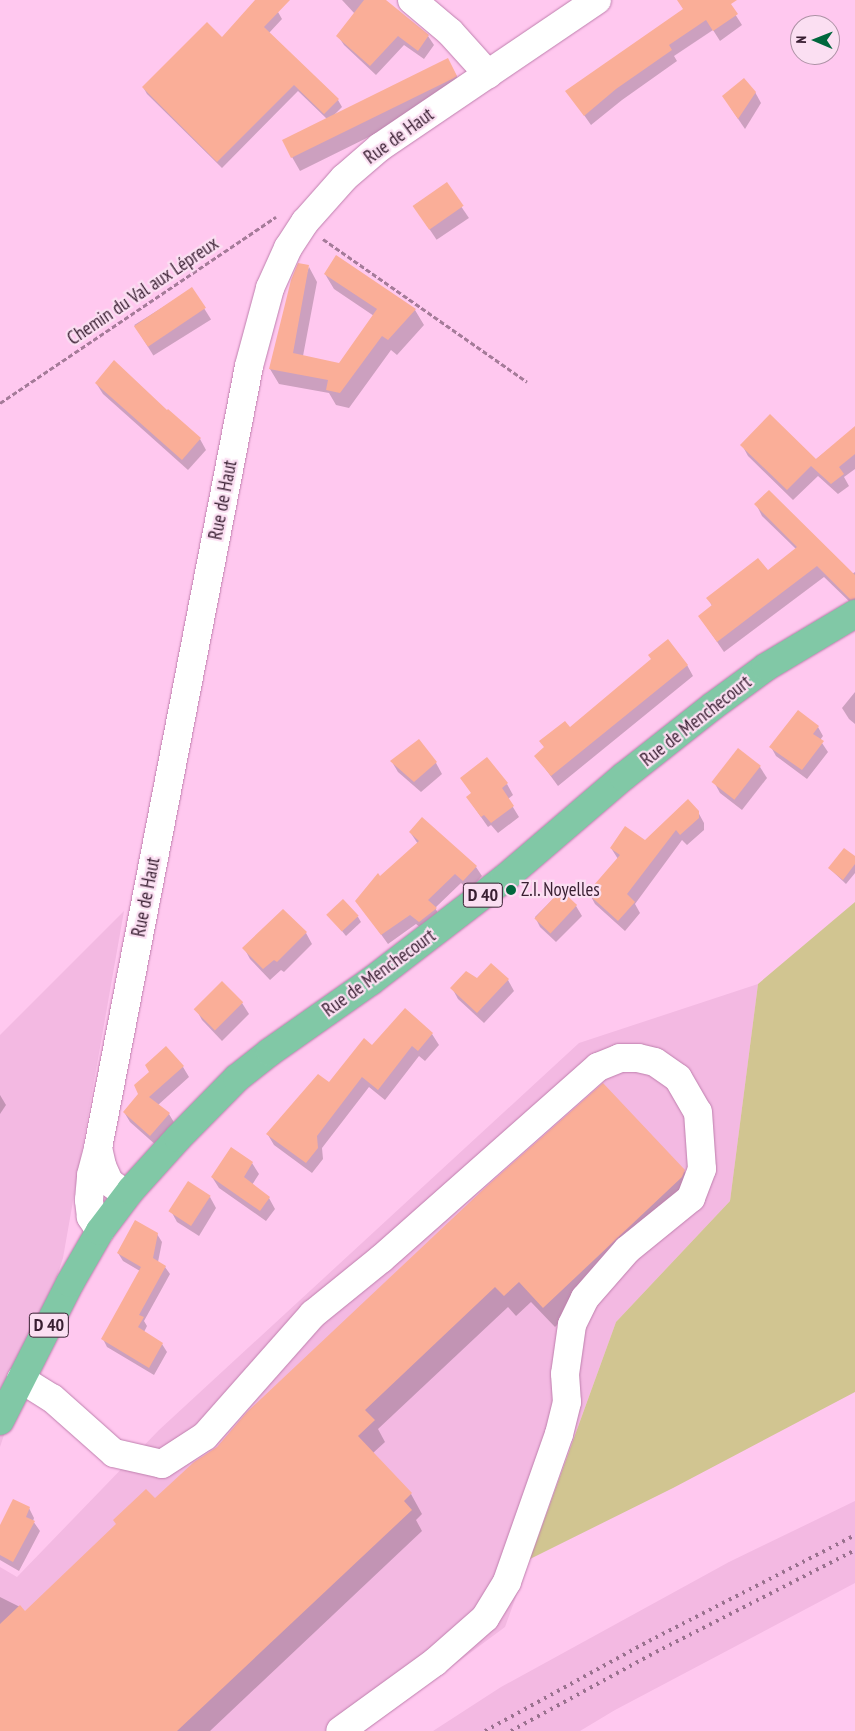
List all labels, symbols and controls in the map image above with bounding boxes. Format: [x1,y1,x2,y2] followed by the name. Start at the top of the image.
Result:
[790,15,840,65] north arrow
[792,36,810,44] text: N
[360,103,438,169] street label: Rue de Haut
[63,232,223,350] street label: Chemin du Val aux Lépreux
[204,458,242,542] street label: Rue de Haut
[636,671,756,771] street label: Rue de Menchecourt
[127,855,165,939] street label: Rue de Haut
[521,879,601,901] place label: Z.I. Noyelles
[462,880,504,910] road number: D 40
[505,884,517,896] marker: Z.I. Noyelles
[318,924,440,1022] street label: Rue de Menchecourt
[28,1310,70,1340] road number: D 40

